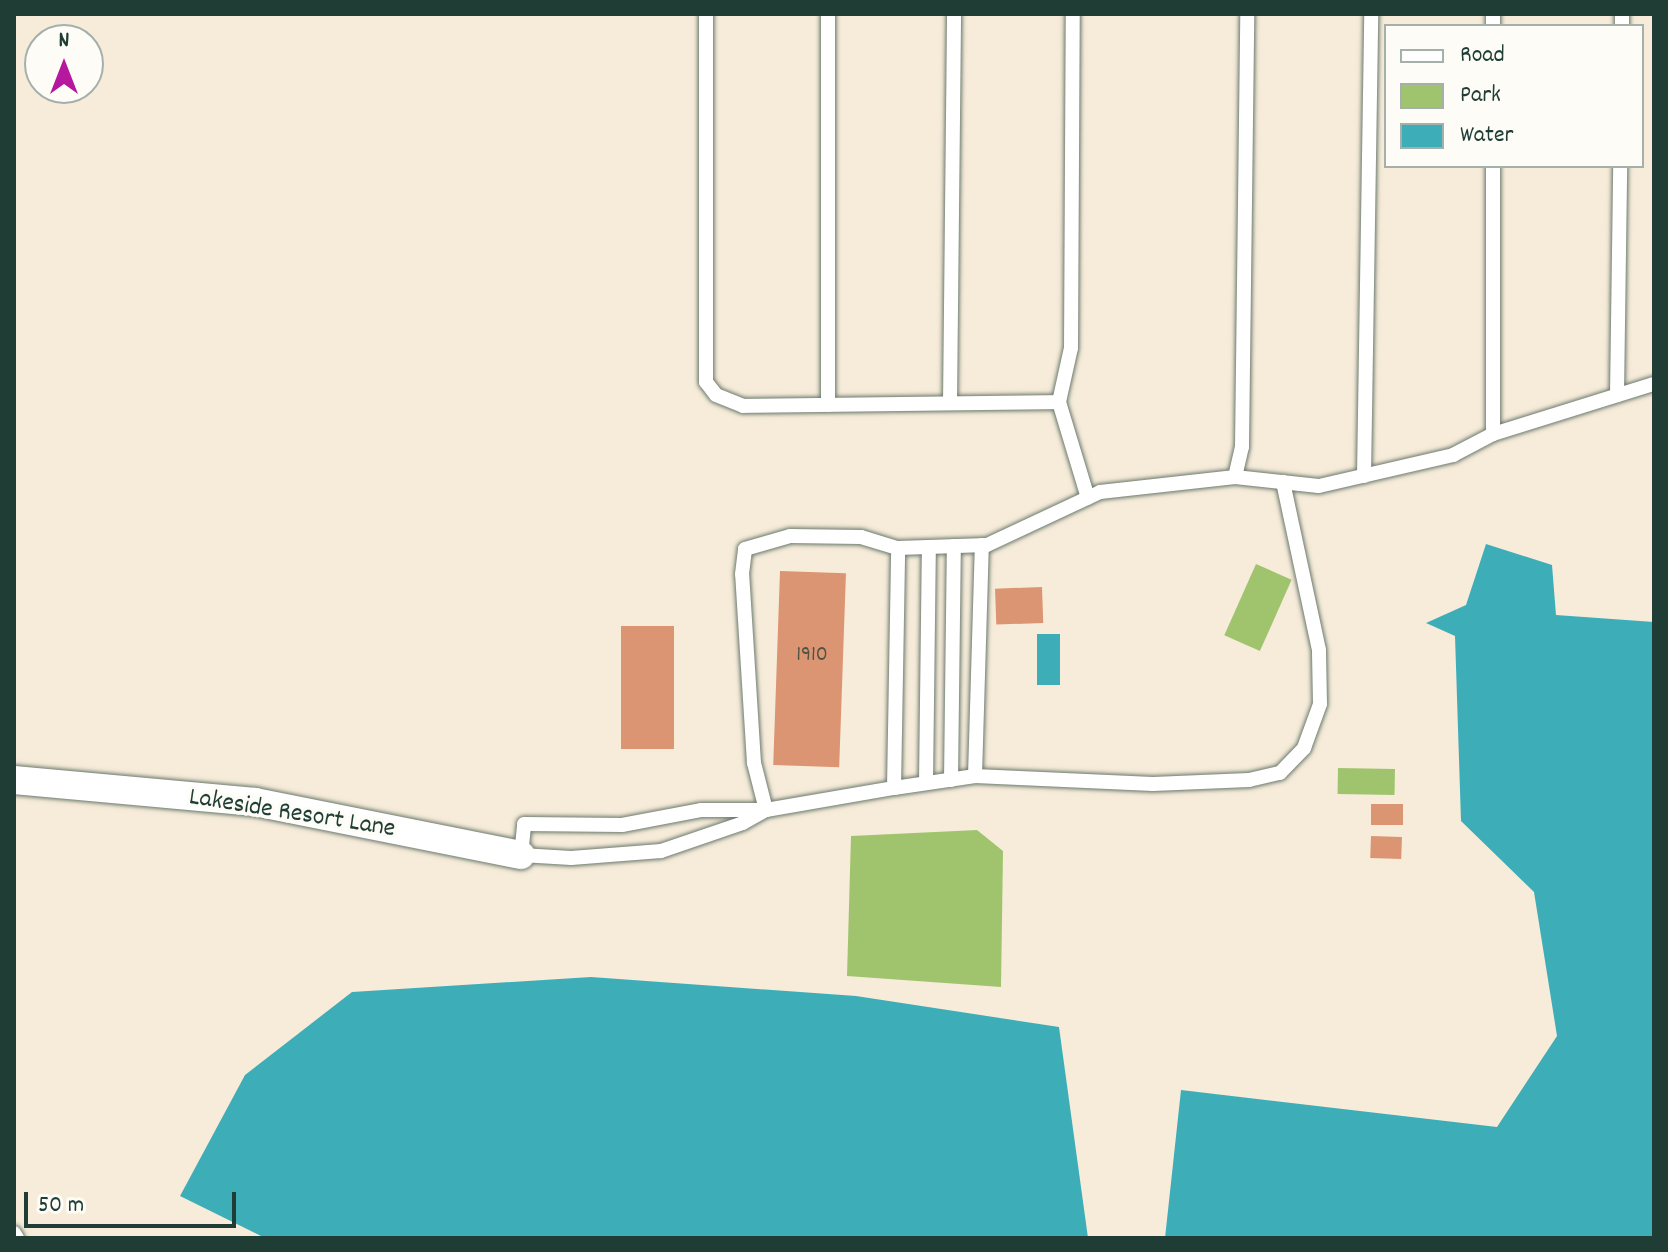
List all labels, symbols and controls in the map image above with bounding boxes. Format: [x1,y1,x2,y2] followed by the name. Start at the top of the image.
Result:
[24,24,104,104] north arrow
[1384,24,1644,168] legend
[59,26,69,57] text: N
[1460,39,1505,73] text: Road
[1460,79,1501,113] text: Park
[1460,119,1513,153] text: Water
[796,643,828,669] house number: 1910
[187,782,397,846] street label: Lakeside Resort Lane
[28,1176,240,1226] scale bar
[38,1189,84,1223] text: 50 m

